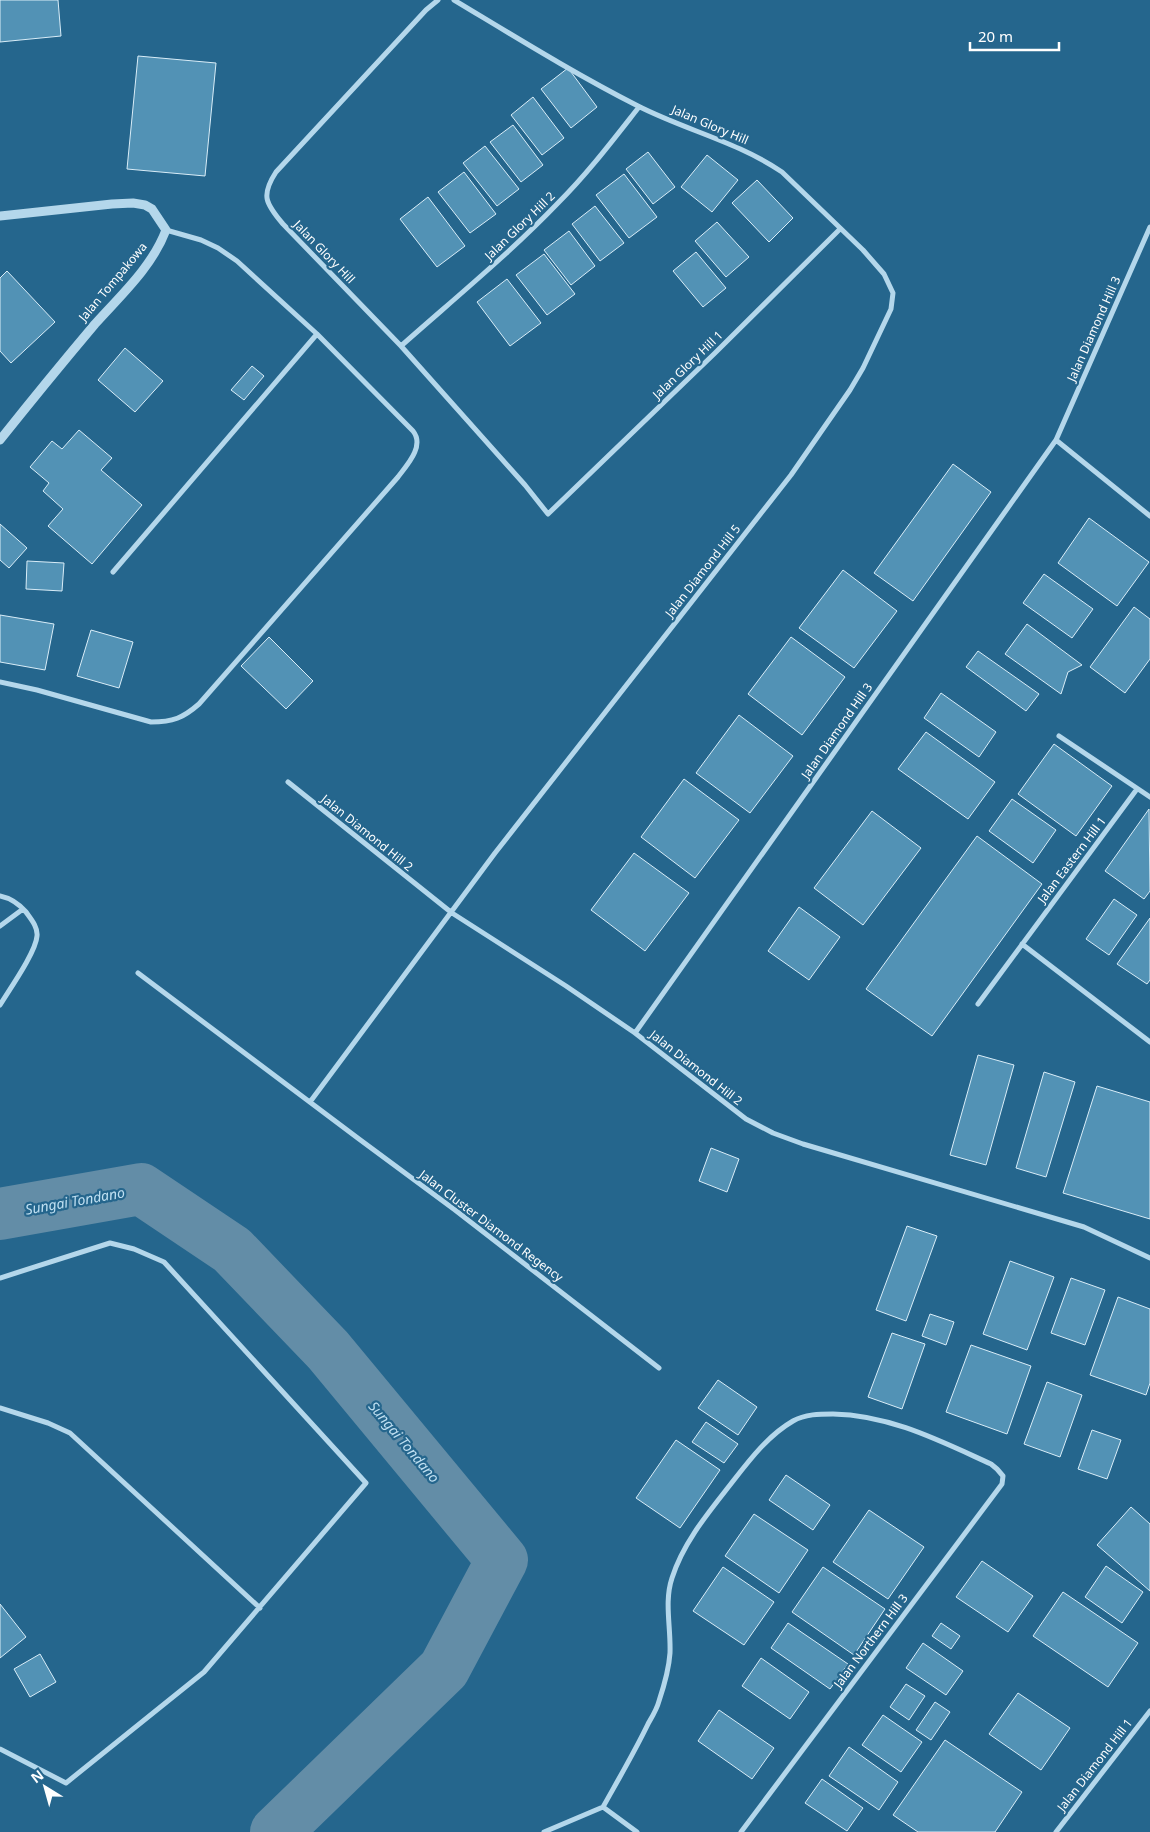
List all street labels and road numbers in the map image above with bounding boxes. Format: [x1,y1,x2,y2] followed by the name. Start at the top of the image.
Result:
[668,100,751,148] street label: Jalan Glory Hill
[480,188,559,264] street label: Jalan Glory Hill 2
[289,216,359,287] street label: Jalan Glory Hill
[74,239,151,326] street label: Jalan Tompakowa
[1062,273,1124,385] street label: Jalan Diamond Hill 3
[648,327,727,403] street label: Jalan Glory Hill 1
[660,521,744,621] street label: Jalan Diamond Hill 5
[796,679,876,783] street label: Jalan Diamond Hill 3
[317,790,417,875] street label: Jalan Diamond Hill 2
[1033,813,1110,907] street label: Jalan Eastern Hill 1
[646,1025,746,1109] street label: Jalan Diamond Hill 2
[415,1165,567,1286] street label: Jalan Cluster Diamond Regency
[829,1590,912,1692] street label: Jalan Northern Hill 3
[1052,1715,1136,1815] street label: Jalan Diamond Hill 1

